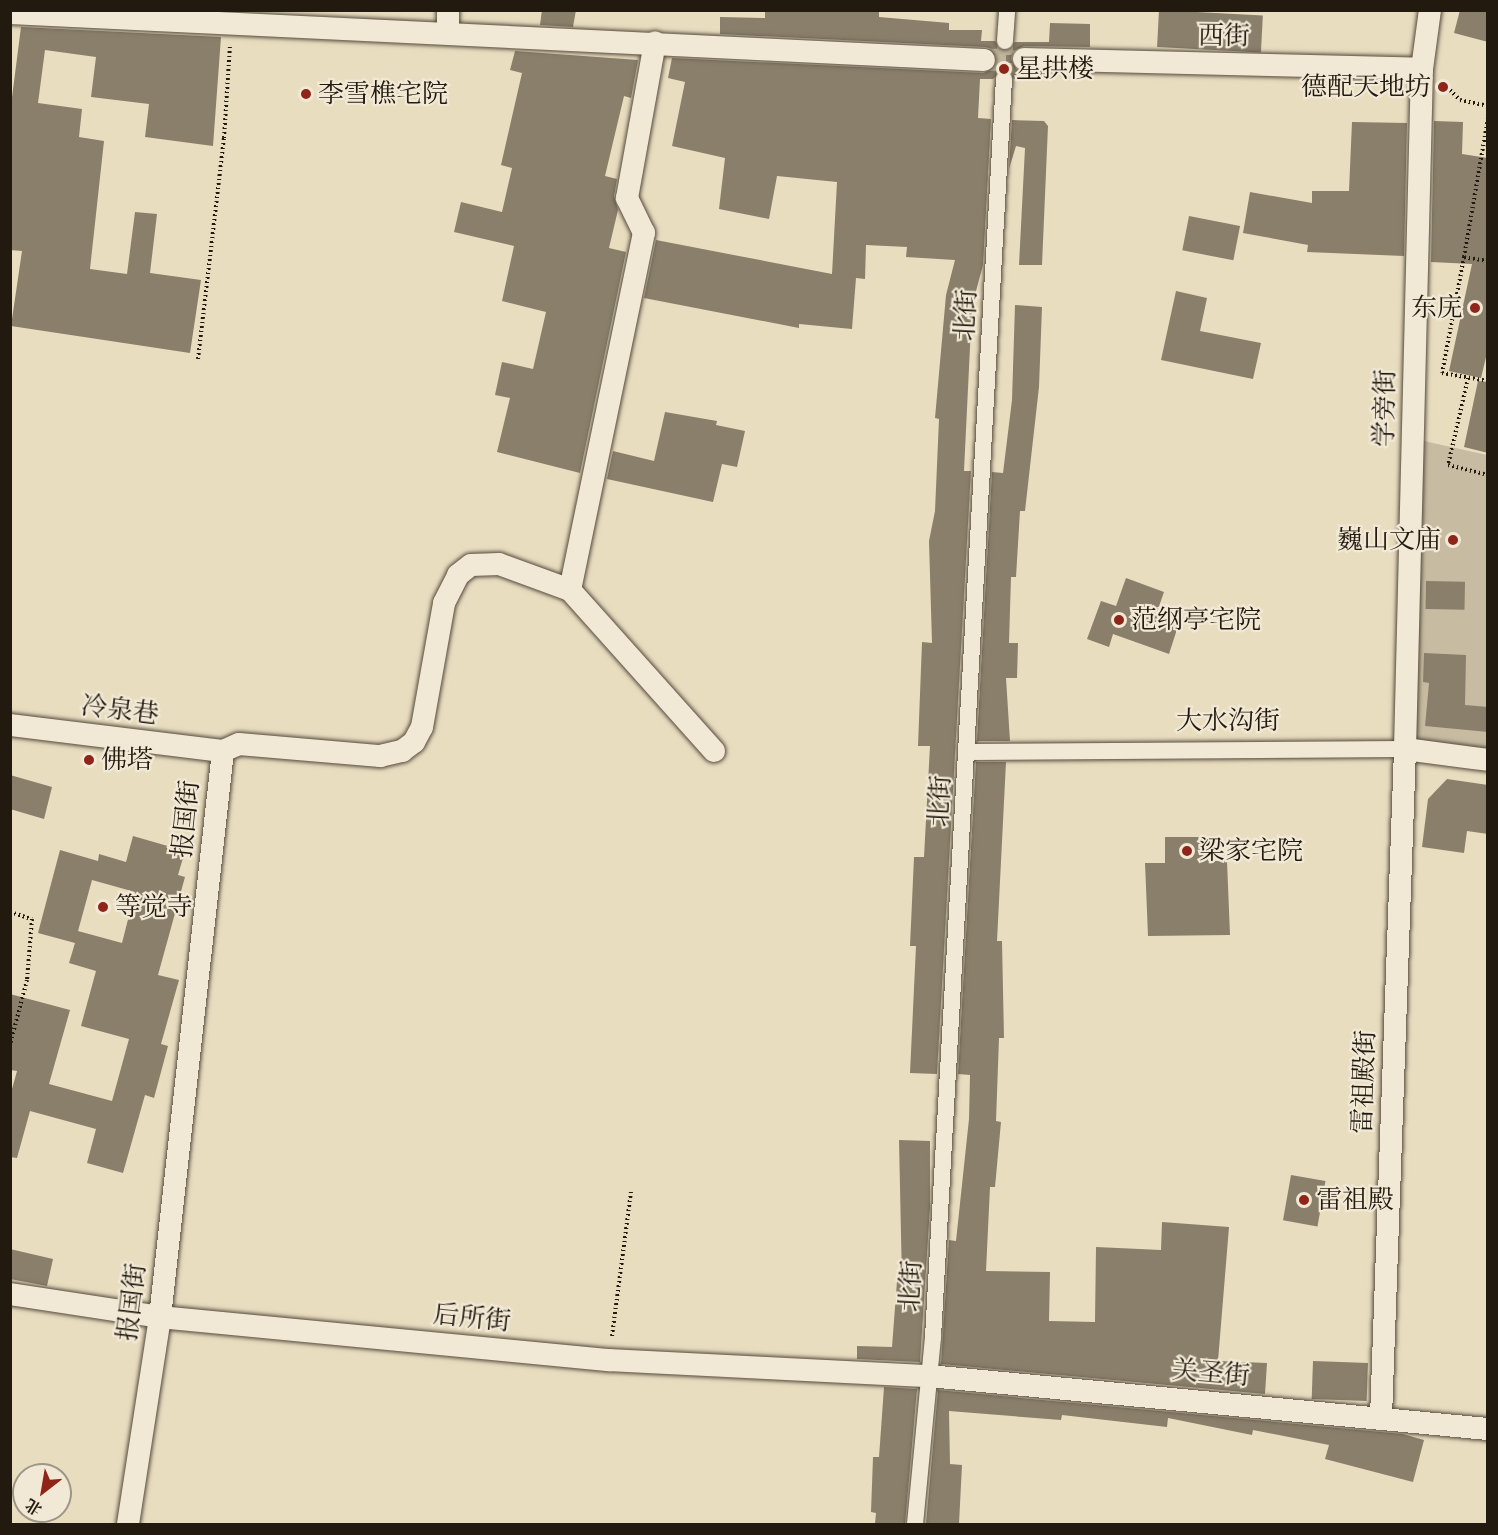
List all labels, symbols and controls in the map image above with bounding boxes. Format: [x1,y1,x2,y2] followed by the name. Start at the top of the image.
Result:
[1198,20,1250,52] street label: 西街
[1016,53,1094,85] place label: 星拱楼
[997,62,1011,76] marker: 星拱楼
[1301,71,1431,103] place label: 德配天地坊
[318,78,448,110] place label: 李雪樵宅院
[1436,80,1450,94] marker: 德配天地坊
[299,87,313,101] marker: 李雪樵宅院
[949,288,983,342] street label: 北街
[1411,292,1463,324] place label: 东庑
[1468,301,1482,315] marker: 东庑
[1369,369,1401,447] street label: 学旁街
[1337,524,1441,556] place label: 巍山文庙
[1446,533,1460,547] marker: 巍山文庙
[1131,604,1261,636] place label: 范纲亭宅院
[1112,613,1126,627] marker: 范纲亭宅院
[79,690,161,730] street label: 冷泉巷
[1176,705,1280,737] street label: 大水沟街
[101,744,153,776] place label: 佛塔
[82,753,96,767] marker: 佛塔
[923,774,957,828] street label: 北街
[166,779,206,859] street label: 报国街
[1199,835,1303,867] place label: 梁家宅院
[1180,844,1194,858] marker: 梁家宅院
[115,891,193,923] place label: 等觉寺
[96,900,110,914] marker: 等觉寺
[1347,1029,1381,1135] street label: 雷祖殿街
[1316,1184,1394,1216] place label: 雷祖殿
[1297,1193,1311,1207] marker: 雷祖殿
[894,1259,928,1313] street label: 北街
[112,1261,152,1343] street label: 报国街
[432,1298,512,1338] street label: 后所街
[1171,1354,1251,1392] street label: 关圣街
[12,1463,72,1523] north arrow
[21,1493,46,1520] text: 北

